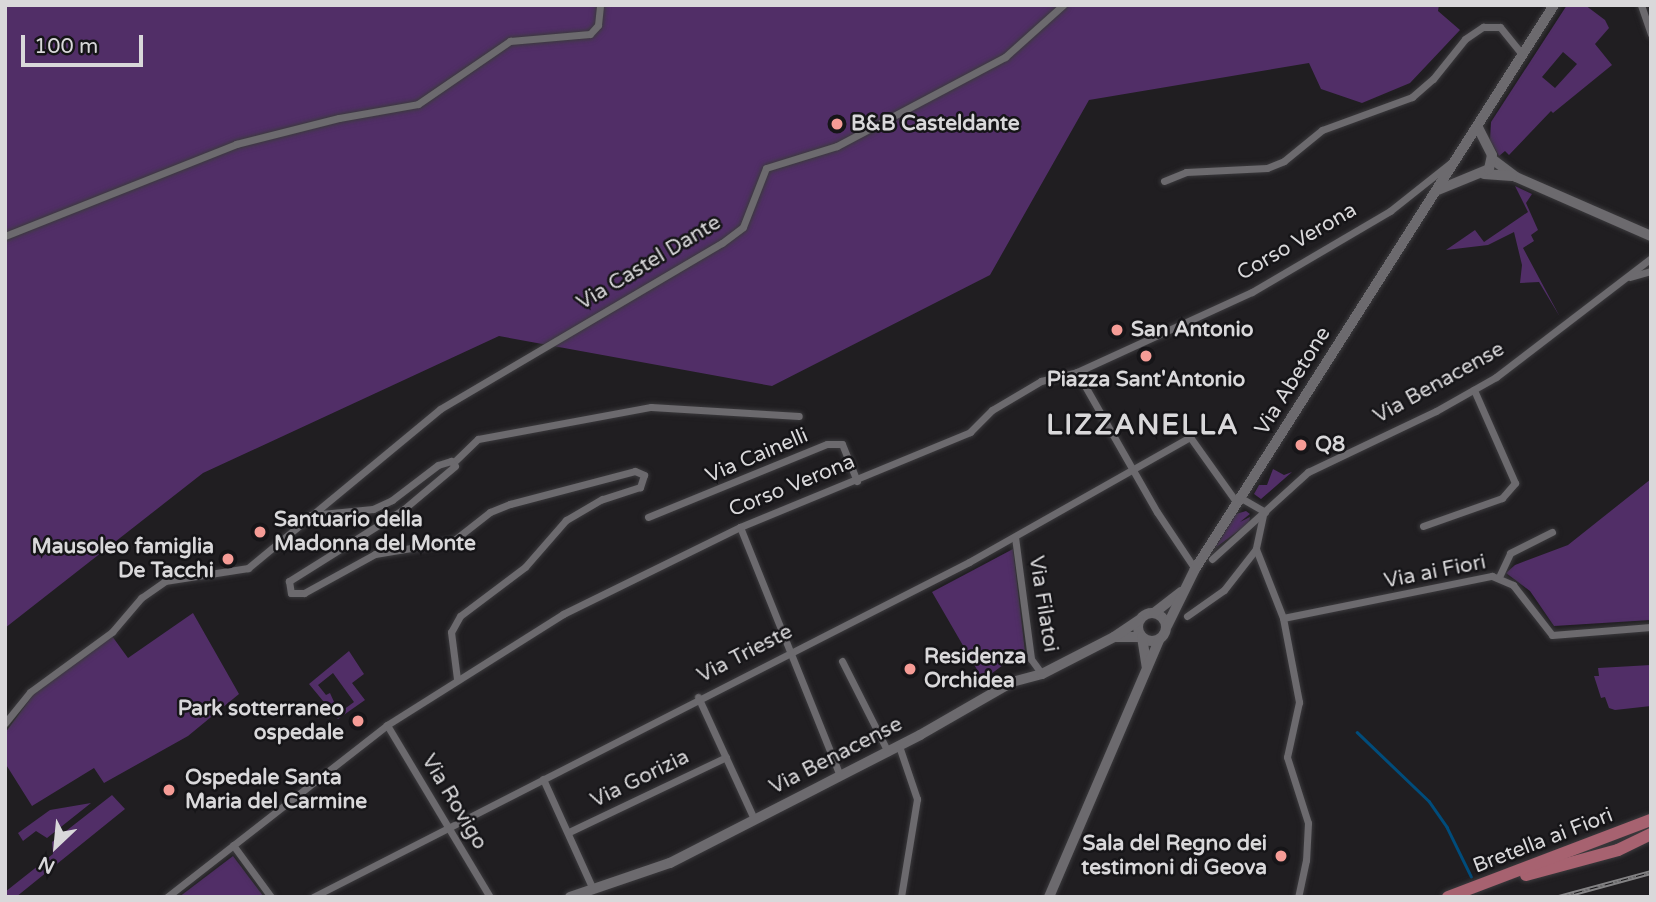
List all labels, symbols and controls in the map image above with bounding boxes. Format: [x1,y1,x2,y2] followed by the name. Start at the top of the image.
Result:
[24,21,147,65] scale bar
[34,34,98,59] text: 100 m
[851,111,1020,137] place label: B&B Casteldante
[829,116,845,132] marker: B&B Casteldante
[1233,198,1361,286] street label: Corso Verona
[572,210,726,316] street label: Via Castel Dante
[1131,317,1253,343] place label: San Antonio
[1109,322,1125,338] marker: San Antonio
[1250,322,1336,440] street label: Via Abetone
[1369,337,1509,429] street label: Via Benacense
[1138,348,1154,364] marker: Piazza Sant'Antonio
[1047,367,1245,393] place label: Piazza Sant'Antonio
[1047,408,1239,442] district label: LIZZANELLA
[702,423,812,489] street label: Via Cainelli
[1315,432,1345,458] place label: Q8
[1293,437,1309,453] marker: Q8
[725,449,859,523] street label: Corso Verona
[274,507,476,557] place label: Santuario della Madonna del Monte
[252,524,268,540] marker: Santuario della Madonna del Monte
[32,534,214,584] place label: Mausoleo famiglia De Tacchi
[1382,550,1488,594] street label: Via ai Fiori
[220,551,236,567] marker: Mausoleo famiglia De Tacchi
[1023,554,1063,654] street label: Via Filatoi
[693,619,797,689] street label: Via Trieste
[924,644,1026,694] place label: Residenza Orchidea
[902,661,918,677] marker: Residenza Orchidea
[178,696,344,746] place label: Park sotterraneo ospedale
[765,712,907,800] street label: Via Benacense
[350,713,366,729] marker: Park sotterraneo ospedale
[587,744,693,814] street label: Via Gorizia
[416,750,492,854] street label: Via Rovigo
[185,765,367,815] place label: Ospedale Santa Maria del Carmine
[159,780,179,800] marker: Ospedale Santa Maria del Carmine
[1469,803,1617,879] street label: Bretella ai Fiori
[21,811,91,881] north arrow
[1081,831,1267,881] place label: Sala del Regno dei testimoni di Geova
[1273,848,1289,864] marker: Sala del Regno dei testimoni di Geova
[35,852,58,878] text: N

